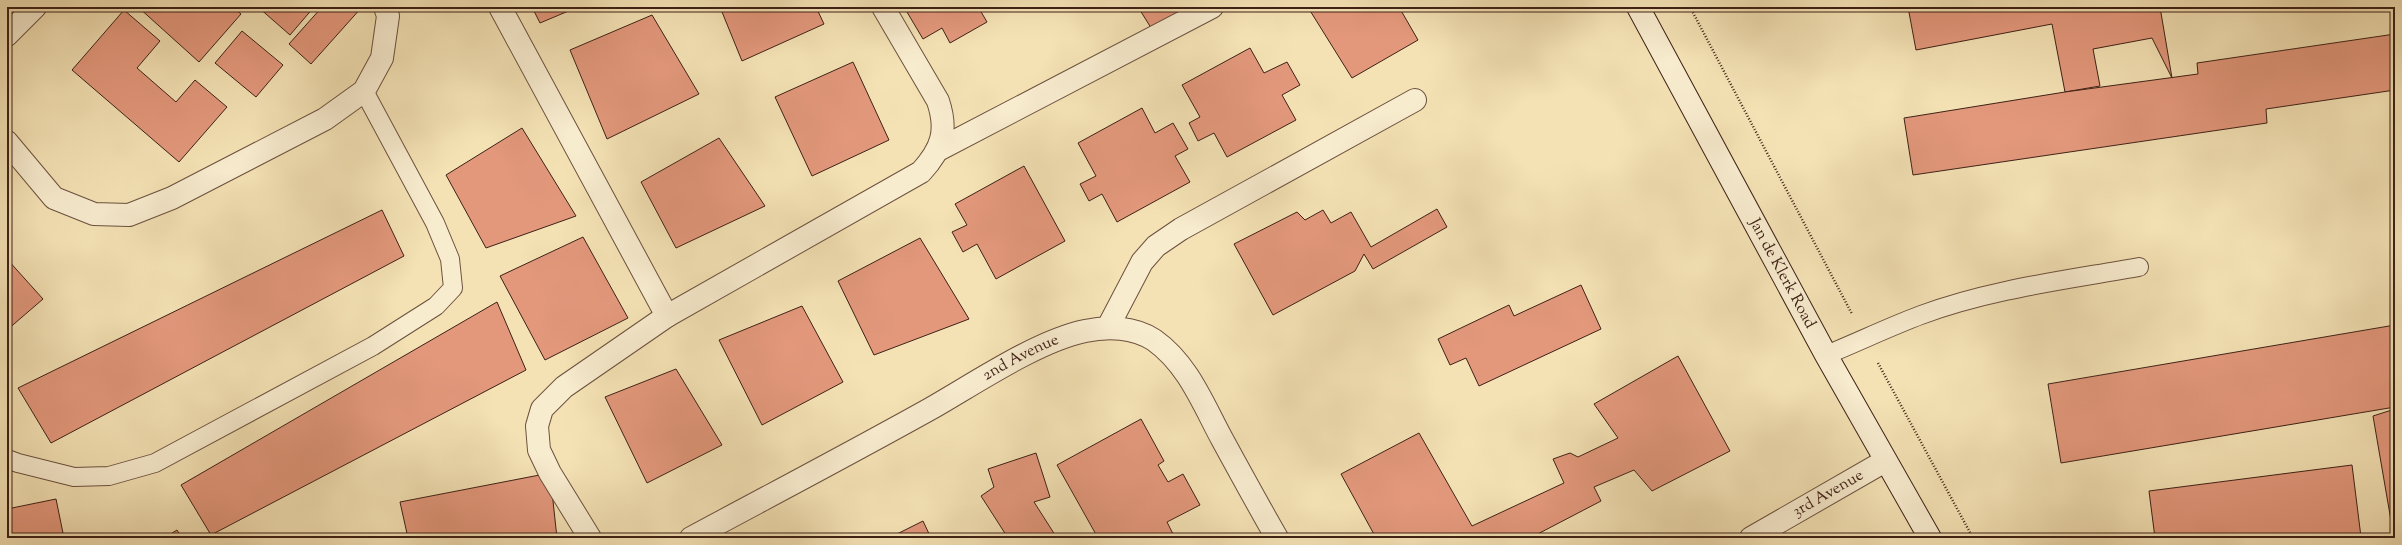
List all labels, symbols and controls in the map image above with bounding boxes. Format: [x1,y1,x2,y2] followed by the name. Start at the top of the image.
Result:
[1742,214,1821,333] street label: Jan de Klerk Road
[978,329,1062,387] street label: 2nd Avenue
[1788,464,1868,523] street label: 3rd Avenue

